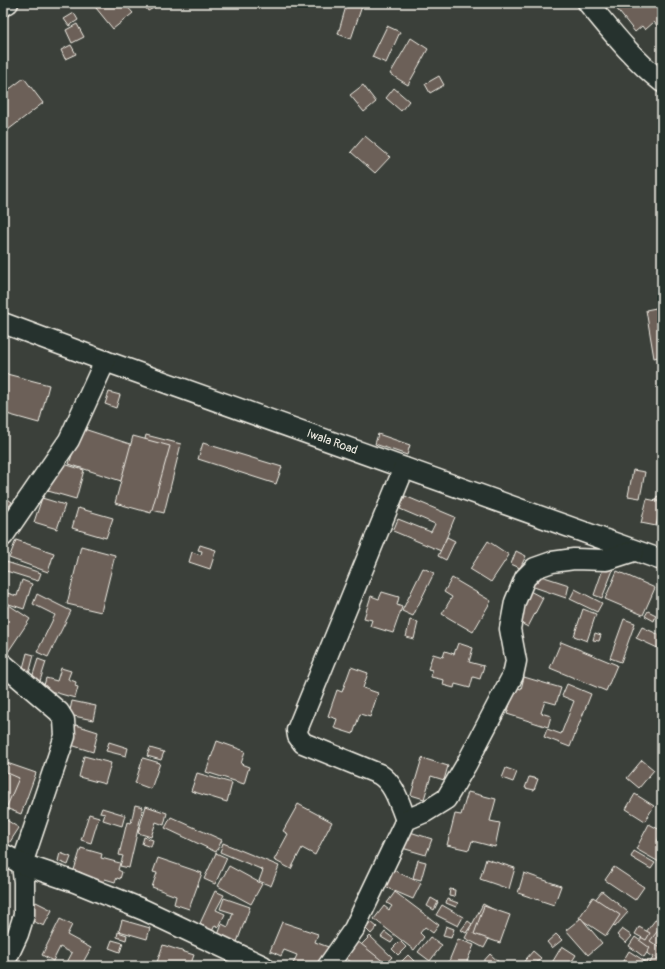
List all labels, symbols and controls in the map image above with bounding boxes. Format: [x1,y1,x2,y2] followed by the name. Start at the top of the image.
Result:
[305,426,360,458] street label: Iwala Road

